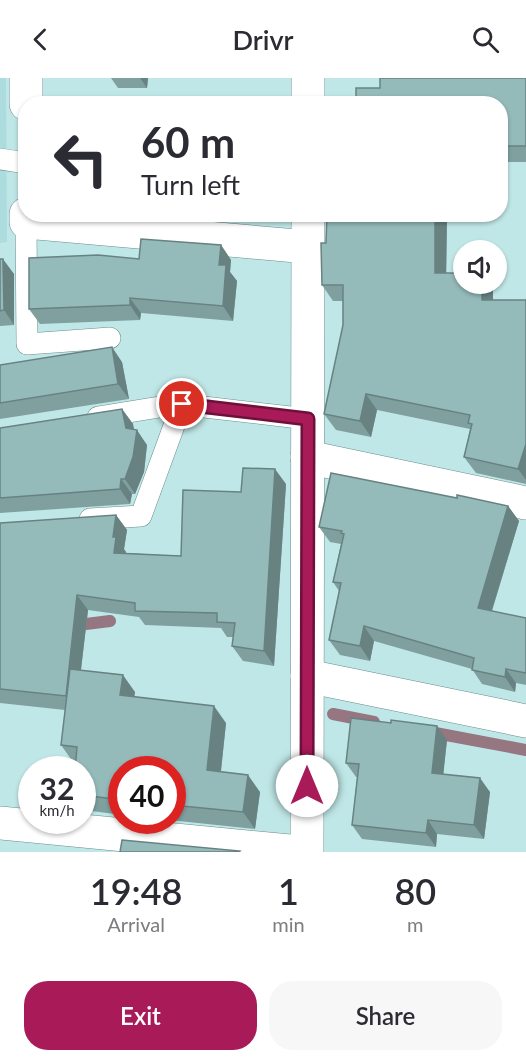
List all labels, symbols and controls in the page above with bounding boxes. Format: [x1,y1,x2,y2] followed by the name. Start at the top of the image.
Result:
[24,23,57,56] icon: back
[233,23,294,56] text: Drivr
[469,23,502,56] icon: search
[141,117,235,167] text: 60 m
[42,120,120,198] icon: left
[141,168,240,201] text: Turn left
[453,240,507,294] map controls
[453,240,507,294] button: sound
[156,378,207,429] pin
[165,387,198,420] icon: arrive
[275,754,339,818] position arrow
[108,756,186,834] speed limit sign: 40
[40,770,74,806] text: 32
[39,801,75,819] text: km/h
[90,869,182,913] text: 19:48
[278,869,299,913] text: 1
[394,869,436,913] text: 80
[107,912,165,936] text: Arrival
[272,912,305,936] text: min
[407,912,424,936] text: m
[24,981,257,1050] button: Exit
[269,981,502,1050] button: Share

